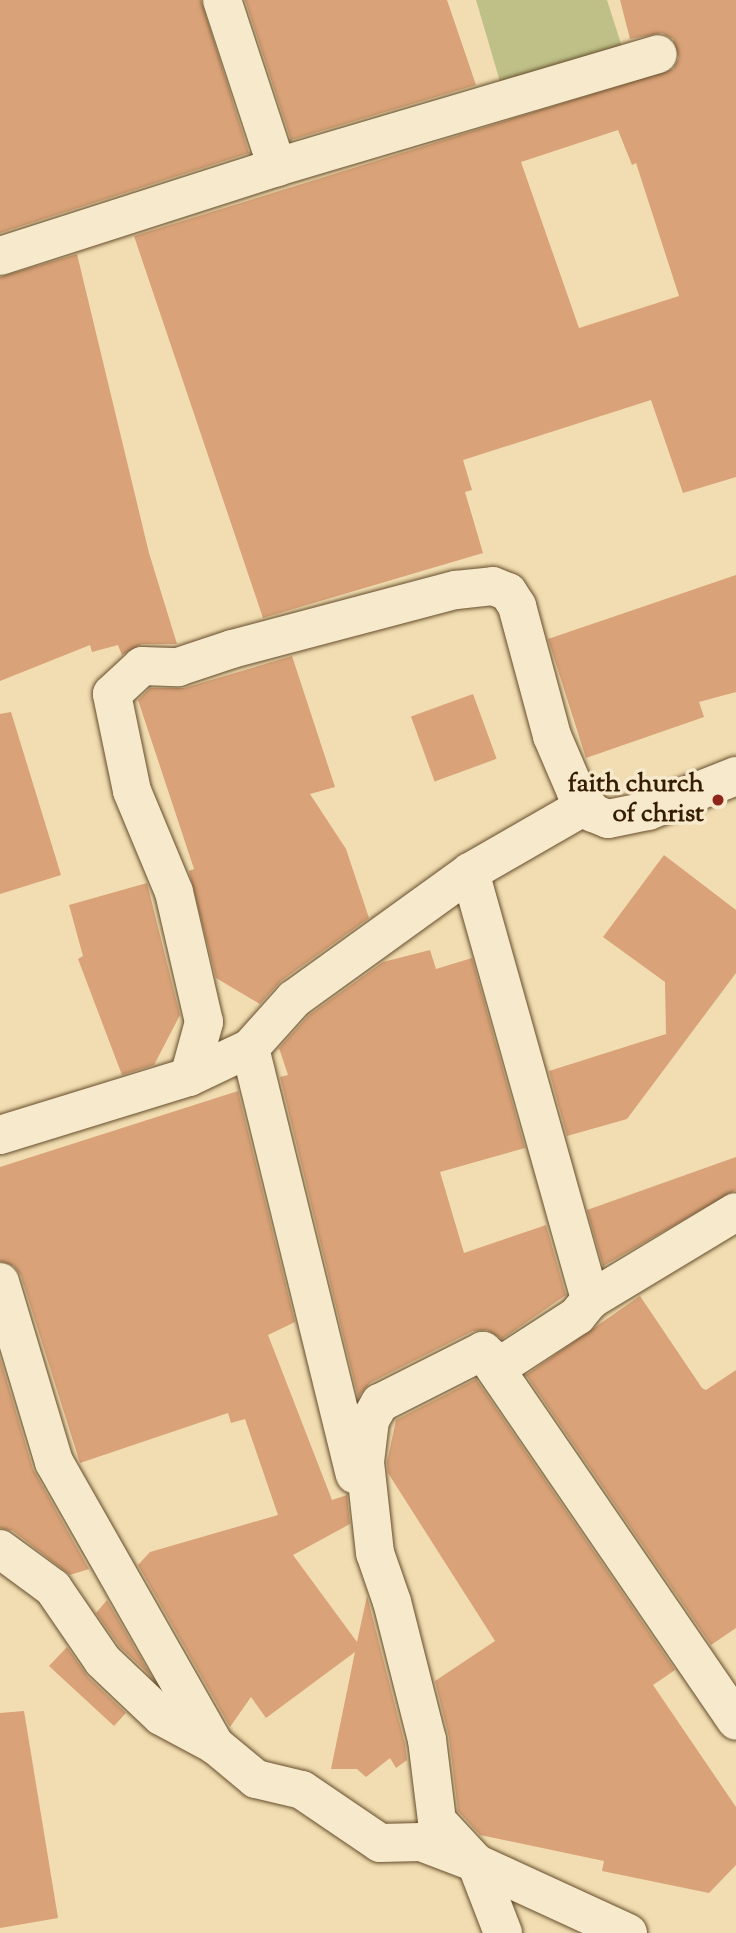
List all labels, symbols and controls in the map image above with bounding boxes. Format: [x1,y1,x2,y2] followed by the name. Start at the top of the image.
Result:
[568,769,704,830] place label: faith church of christ
[710,792,726,808] marker: faith church of christ

